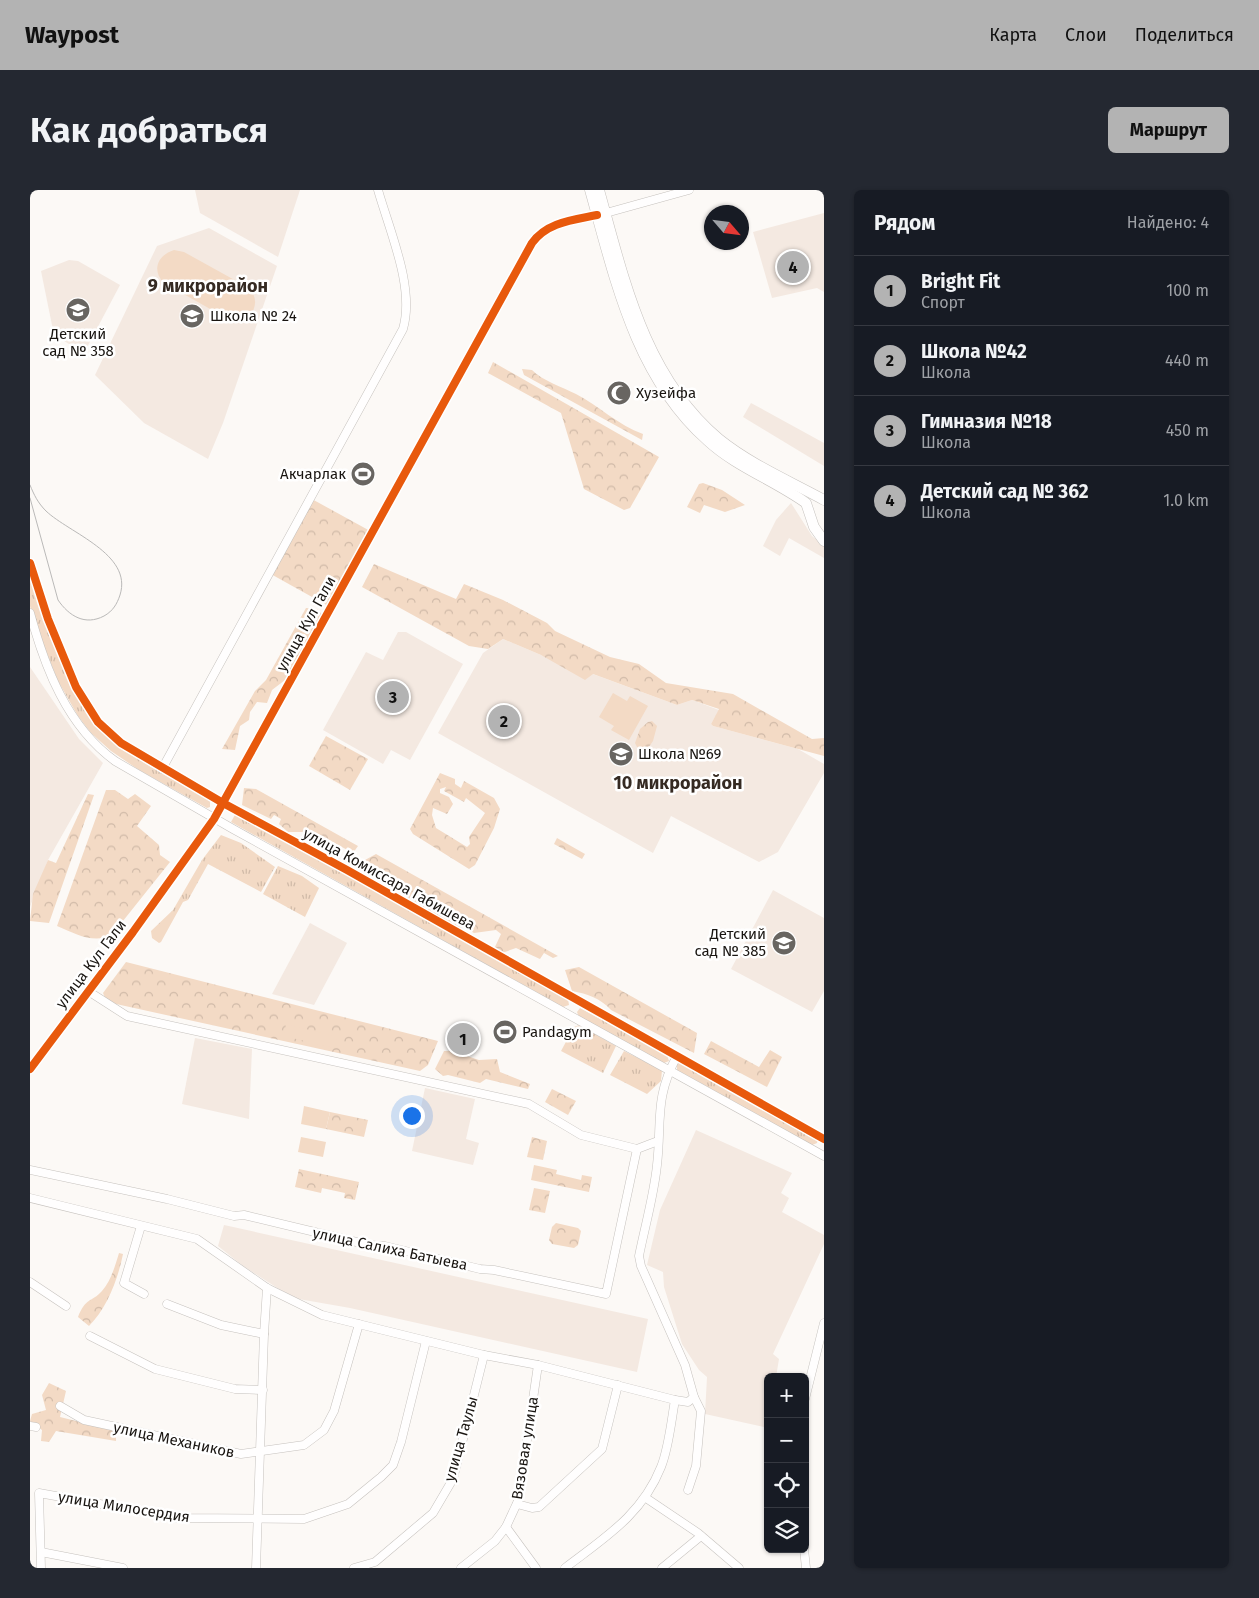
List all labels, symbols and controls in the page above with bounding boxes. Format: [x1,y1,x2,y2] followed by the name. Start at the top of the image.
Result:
[25,21,119,49] text: Waypost
[989,24,1037,46] text: Карта
[1065,24,1107,46] text: Слои
[1135,24,1234,46] text: Поделиться
[1108,107,1229,153] button: Маршрут
[30,109,268,151] text: Как добраться
[704,205,749,250] north arrow
[874,210,935,236] text: Рядом
[1127,213,1209,232] text: Найдено: 4
[777,248,809,286] pin: 4
[921,270,1000,293] text: Bright Fit
[148,275,268,297] district label: 9 микрорайон
[886,281,894,300] text: 1
[1166,281,1209,300] text: 100 m
[921,293,965,312] text: Спорт
[65,297,91,323] school or university icon: Детский сад № 358
[179,303,205,329] school or university icon: Школа № 24
[210,307,297,325] place label: Школа № 24
[42,325,114,360] place label: Детский сад № 358
[921,340,1027,363] text: Школа №42
[886,351,894,370] text: 2
[1165,351,1209,370] text: 440 m
[921,363,971,382] text: Школа
[606,380,632,406] mosque icon: Хузейфа
[636,384,696,402] place label: Хузейфа
[921,410,1052,433] text: Гимназия №18
[886,421,894,440] text: 3
[1166,421,1209,440] text: 450 m
[921,433,971,452] text: Школа
[350,461,376,487] sports icon: Акчарлак
[280,465,346,483] place label: Акчарлак
[921,480,1089,503] text: Детский сад № 362
[885,491,895,510] text: 4
[1163,491,1209,510] text: 1.0 km
[921,503,971,522] text: Школа
[272,573,340,675] street label: улица Кул Гали
[377,678,409,716] pin: 3
[488,702,520,740] pin: 2
[608,741,634,767] school or university icon: Школа №69
[638,745,722,763] place label: Школа №69
[613,772,743,794] district label: 10 микрорайон
[300,824,478,934] street label: улица Комиссара Габишева
[52,916,130,1012] street label: улица Кул Гали
[694,925,766,960] place label: Детский сад № 385
[771,930,797,956] school or university icon: Детский сад № 385
[492,1019,518,1045] sports icon: Pandagym
[447,1020,479,1058] pin: 1
[522,1023,592,1041] place label: Pandagym
[399,1103,425,1129] your location
[311,1224,469,1274] street label: улица Салиха Батыева
[764,1373,809,1553] map controls
[764,1373,809,1418] button: +
[440,1394,482,1484] street label: улица Таулы
[508,1395,542,1501] street label: Вязовая улица
[112,1418,236,1462] street label: улица Механиков
[764,1418,809,1463] button: −
[764,1463,809,1508] button: locate
[57,1488,191,1526] street label: улица Милосердия
[764,1508,809,1553] button: layers

